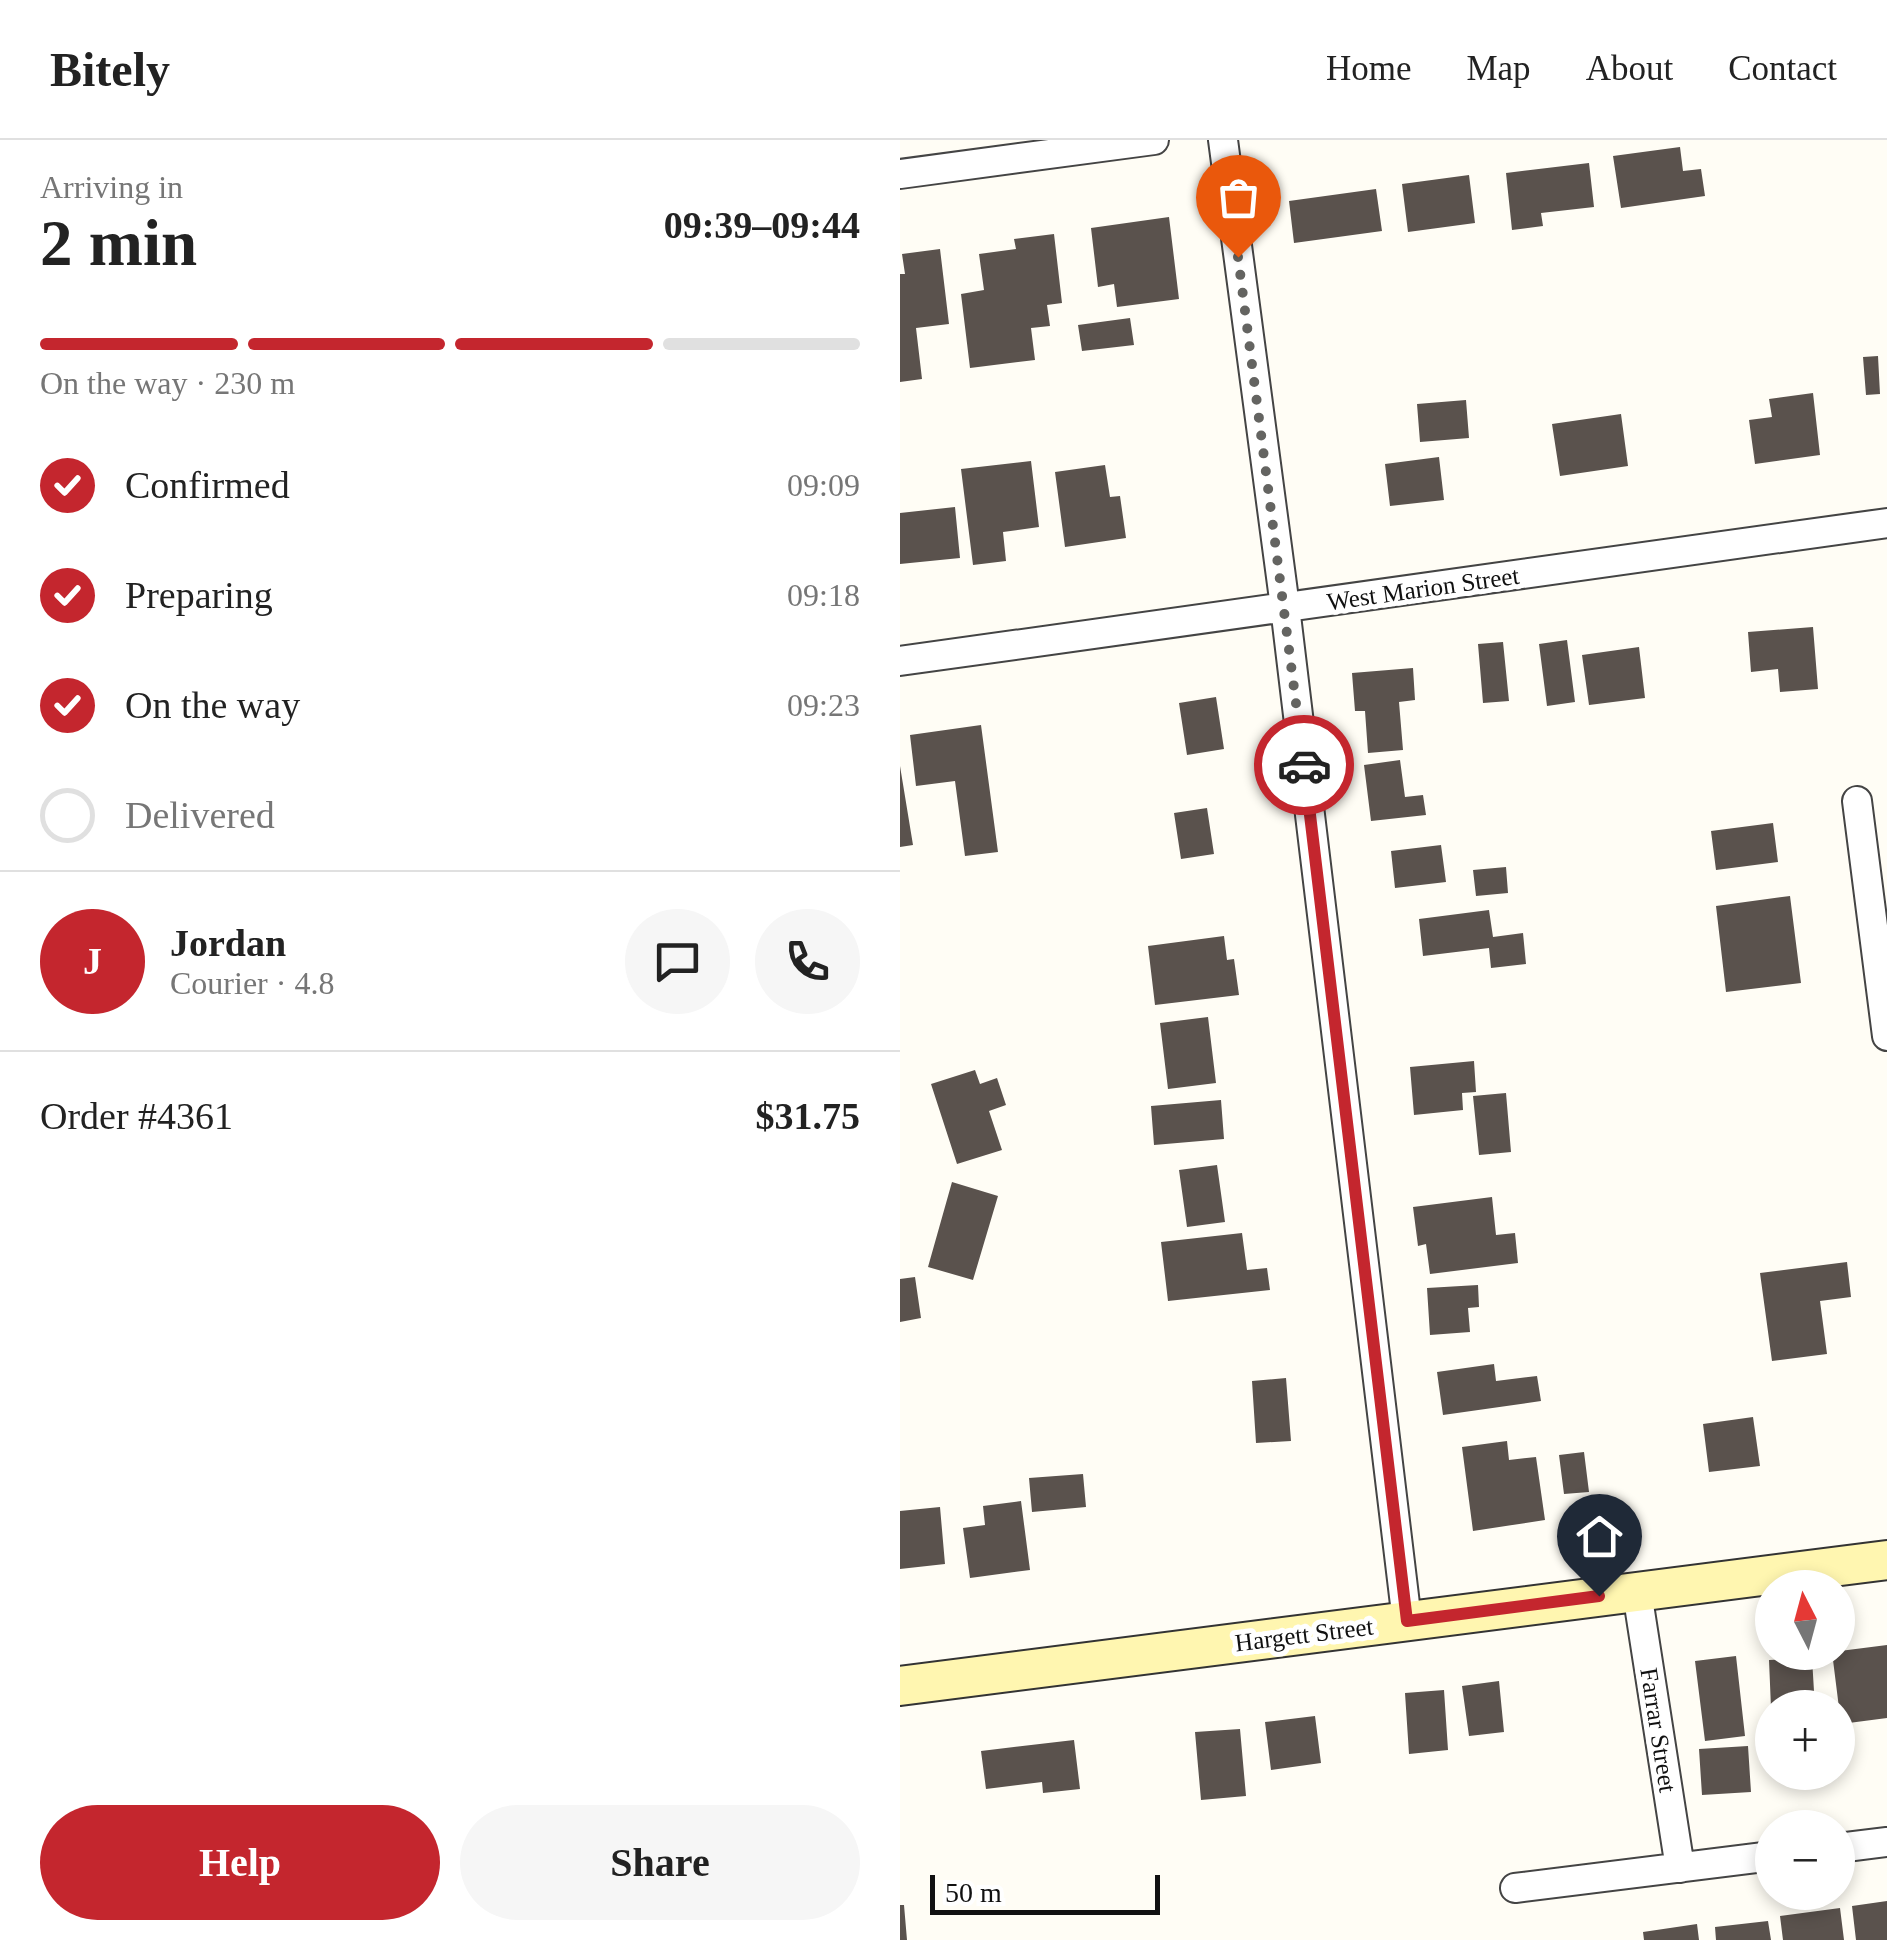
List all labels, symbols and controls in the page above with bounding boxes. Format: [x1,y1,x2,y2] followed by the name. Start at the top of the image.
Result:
[50,43,170,96] text: Bitely
[1326,49,1411,88] text: Home
[1466,49,1531,88] text: Map
[1586,49,1673,88] text: About
[1728,49,1837,88] text: Contact
[1196,155,1281,258] pin
[40,169,183,205] text: Arriving in
[1211,170,1266,225] icon: bag
[664,204,860,246] text: 09:39–09:44
[40,207,197,279] text: 2 min
[40,365,295,401] text: On the way · 230 m
[40,458,95,513] icon: check
[125,464,290,506] text: Confirmed
[787,467,860,503] text: 09:09
[1325,562,1521,615] street label: West Marion Street
[40,568,95,623] icon: check
[125,574,273,616] text: Preparing
[787,577,860,613] text: 09:18
[40,678,95,733] icon: check
[125,684,300,726] text: On the way
[787,687,860,723] text: 09:23
[1254,715,1354,815] courier
[1277,738,1332,793] icon: car
[125,794,275,836] text: Delivered
[625,909,730,1014] button: chat
[755,909,860,1014] button: phone
[170,922,286,964] text: Jordan
[83,940,102,982] text: J
[170,965,334,1001] text: Courier · 4.8
[40,1095,233,1137] text: Order #4361
[756,1095,860,1137] text: $31.75
[1557,1494,1642,1597] pin
[1572,1509,1627,1564] icon: home
[1755,1570,1855,1670] north arrow
[1755,1570,1855,1910] map controls
[1233,1613,1375,1656] street label: Hargett Street
[1635,1666,1682,1794] street label: Farrar Street
[1755,1690,1855,1790] button: +
[40,1805,440,1920] button: Help
[460,1805,860,1920] button: Share
[1755,1810,1855,1910] button: −
[930,1870,1160,1914] scale bar
[945,1877,1002,1908] text: 50 m

